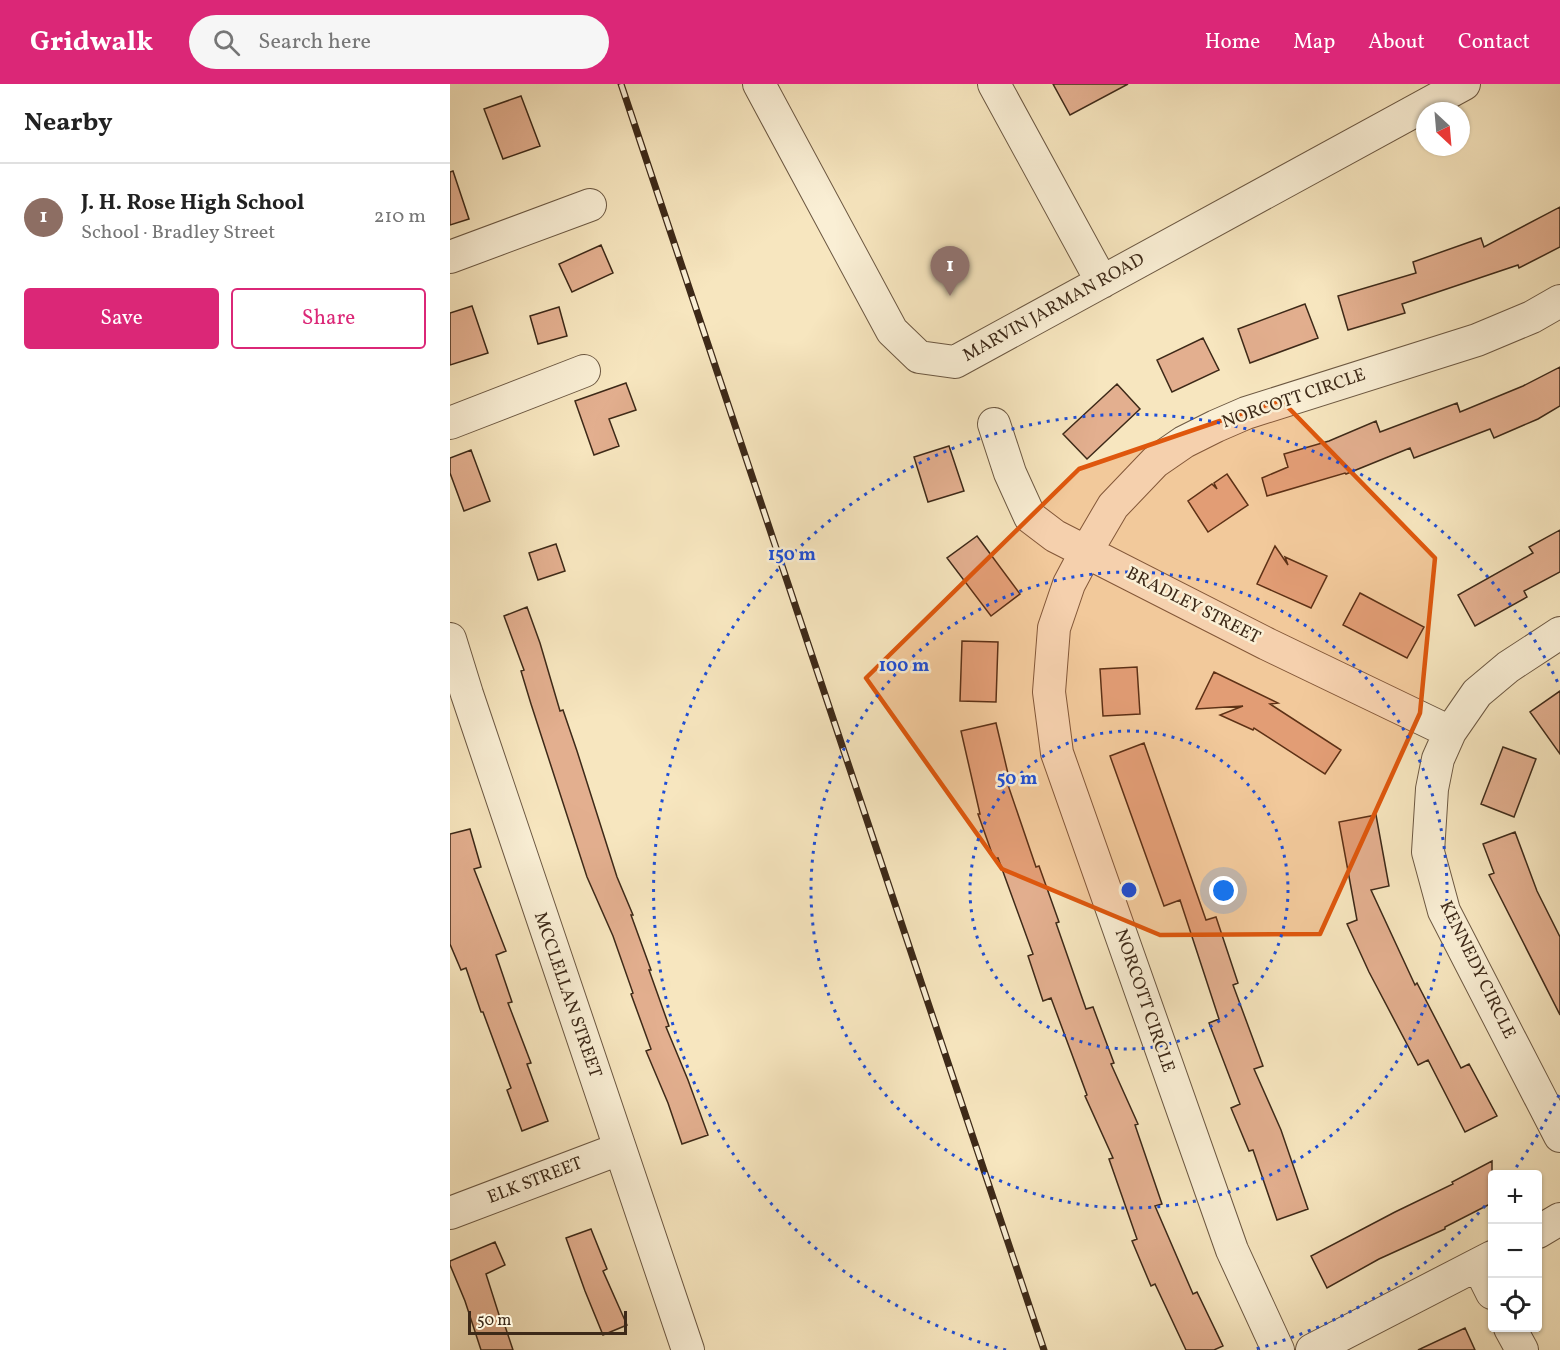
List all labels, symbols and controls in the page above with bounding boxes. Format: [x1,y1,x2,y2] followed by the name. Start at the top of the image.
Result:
[189,15,609,69] search box
[30,23,153,62] text: Gridwalk
[210,26,243,59] icon: search
[258,27,371,58] text: Search here
[1205,28,1260,57] text: Home
[1293,28,1335,57] text: Map
[1368,28,1425,57] text: About
[1458,28,1530,57] text: Contact
[1416,102,1470,156] north arrow
[24,105,113,141] text: Nearby
[81,188,304,219] text: J. H. Rose High School
[39,203,48,231] text: 1
[374,203,426,231] text: 210 m
[81,219,275,247] text: School · Bradley Street
[930,246,970,296] pin: 1
[959,248,1149,368] street label: MARVIN JARMAN ROAD
[24,288,219,349] button: Save
[231,288,426,349] button: Share
[1219,363,1369,435] street label: NORCOTT CIRCLE
[768,543,816,568] text: 150 m
[1122,561,1265,651] street label: BRADLEY STREET
[879,654,929,679] text: 100 m
[997,767,1037,792] text: 50 m
[1209,876,1238,905] your location
[1119,880,1139,900] centre of rings
[1433,897,1521,1043] street label: KENNEDY CIRCLE
[527,909,607,1082] street label: MCCLELLAN STREET
[1108,926,1180,1076] street label: NORCOTT CIRCLE
[484,1151,587,1211] street label: ELK STREET
[1488,1170,1542,1332] map controls
[1488,1170,1542,1224] button: +
[1488,1224,1542,1278] button: −
[1488,1278,1542,1332] button: locate
[468,1308,627,1336] scale bar
[477,1310,511,1332] text: 50 m

